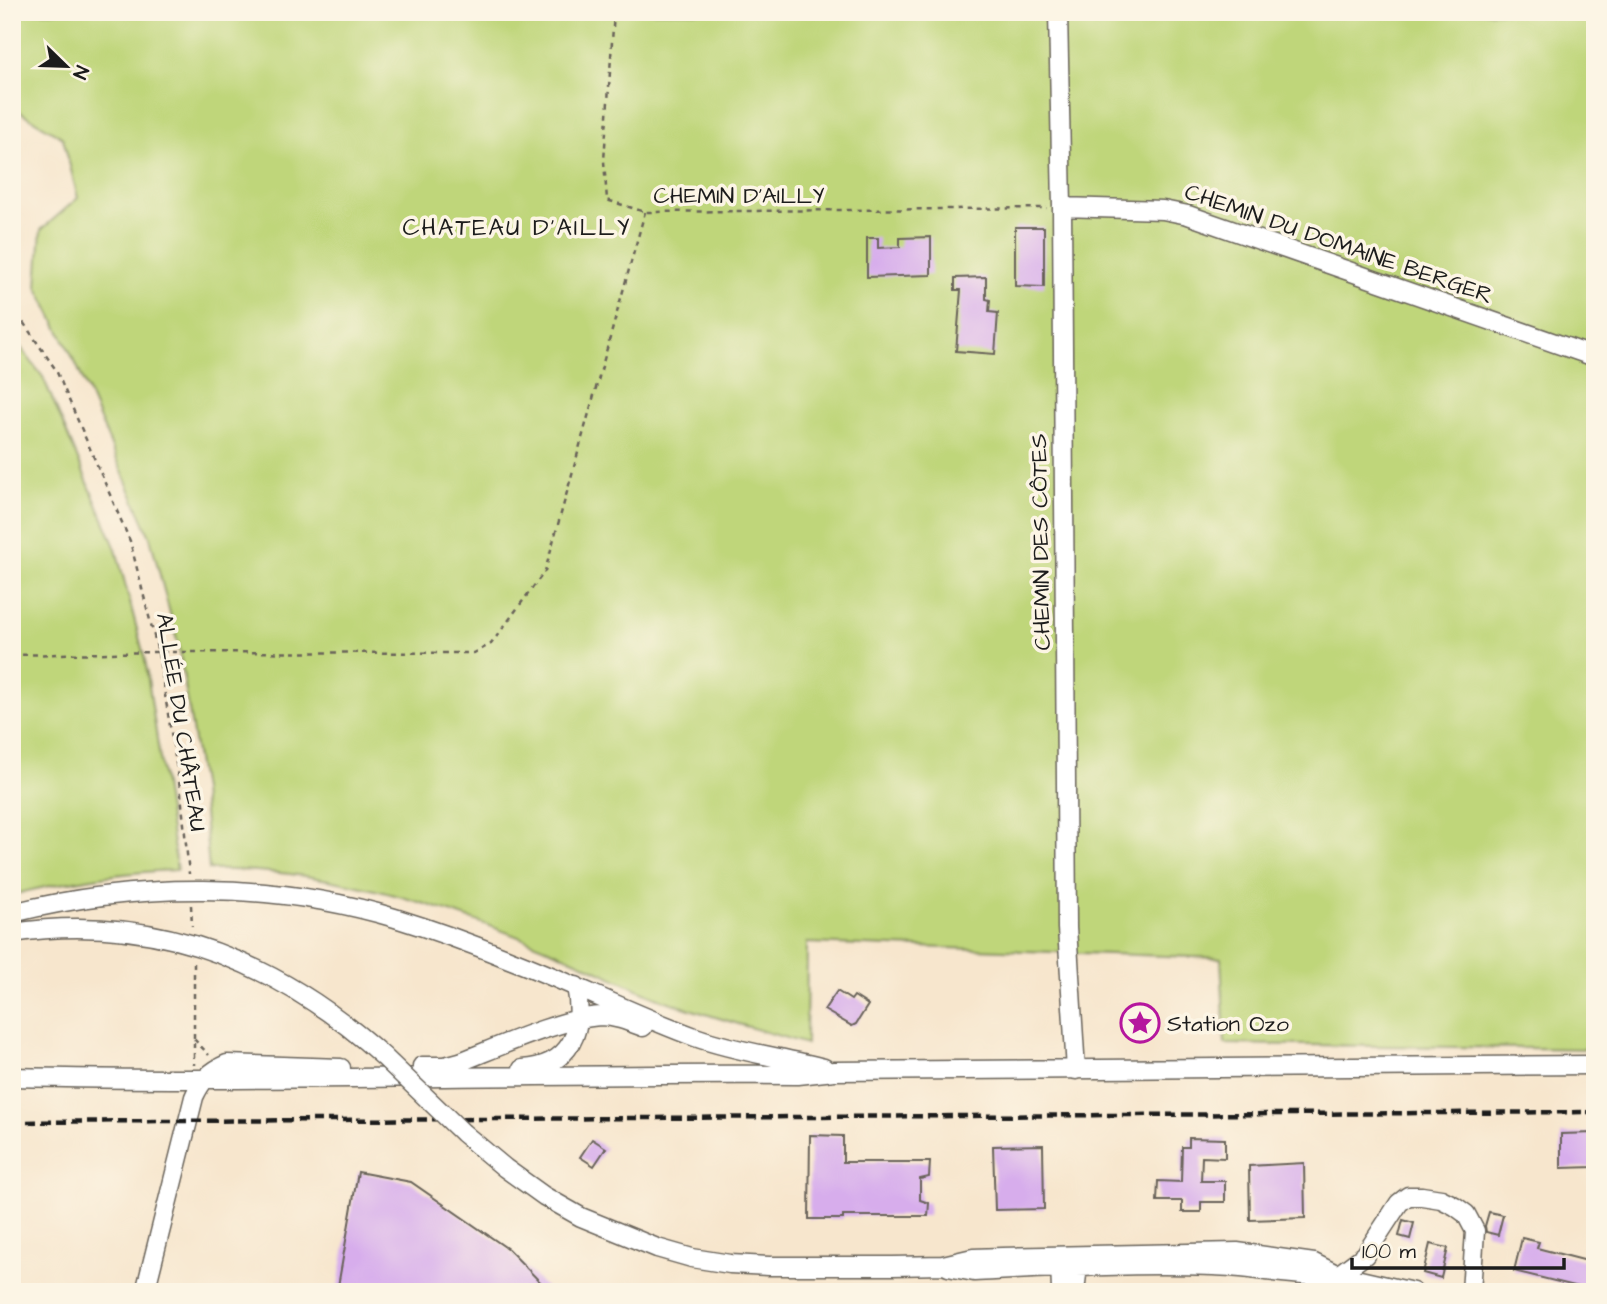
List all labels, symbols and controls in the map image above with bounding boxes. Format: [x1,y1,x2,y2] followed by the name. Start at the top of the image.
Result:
[32,32,102,102] north arrow
[65,61,95,83] text: N
[1180,176,1497,312] street label: CHEMIN DU DOMAINE BERGER
[654,180,824,212] street label: CHEMIN D'AILLY
[402,211,632,245] district label: CHATEAU D'AILLY
[1023,433,1059,651] street label: CHEMIN DES CÔTES
[148,611,214,834] street label: ALLÉE DU CHÂTEAU
[1119,1002,1161,1044] place icon: Station Ozo
[1167,1008,1289,1040] place label: Station Ozo
[1352,1227,1563,1271] scale bar
[1362,1237,1417,1266] text: 100 m

